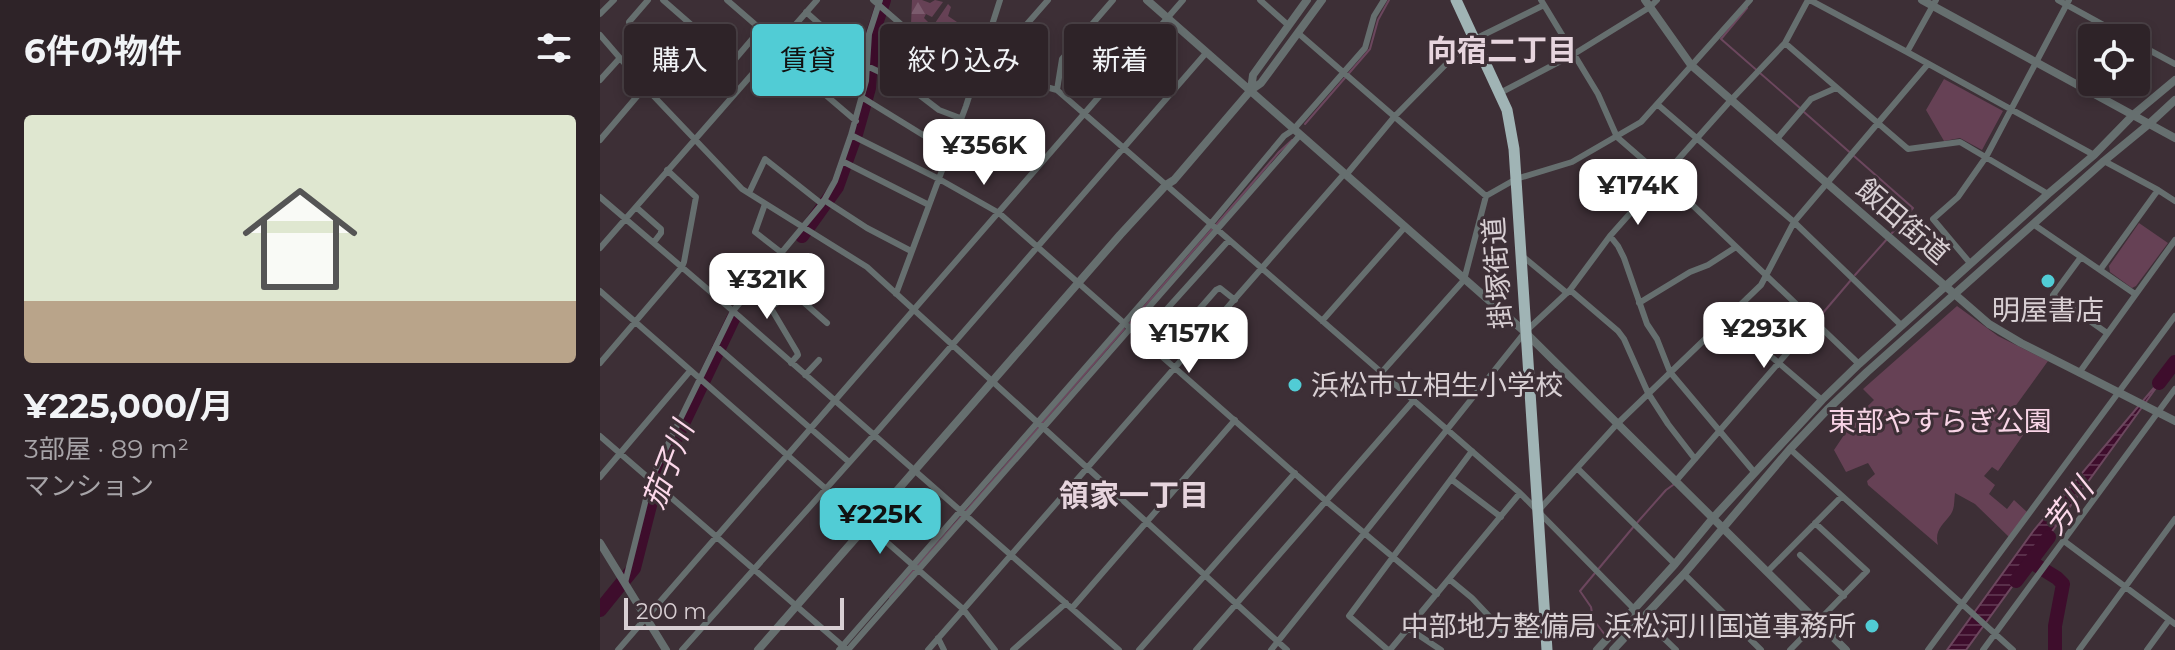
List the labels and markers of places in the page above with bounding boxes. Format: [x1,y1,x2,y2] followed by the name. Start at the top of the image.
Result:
[928,119,1040,187] pin: ¥356K
[1582,159,1694,227] pin: ¥174K
[711,253,823,321] pin: ¥321K
[2039,272,2057,290] marker: 明屋書店
[1992,293,2104,327] place label: 明屋書店
[1708,302,1820,370] pin: ¥293K
[1133,307,1245,375] pin: ¥157K
[1311,368,1563,402] place label: 浜松市立相生小学校
[1286,376,1304,394] marker: 浜松市立相生小学校
[824,488,936,556] pin: ¥225K
[1401,609,1856,643] place label: 中部地方整備局 浜松河川国道事務所
[1863,617,1881,635] marker: 中部地方整備局 浜松河川国道事務所

